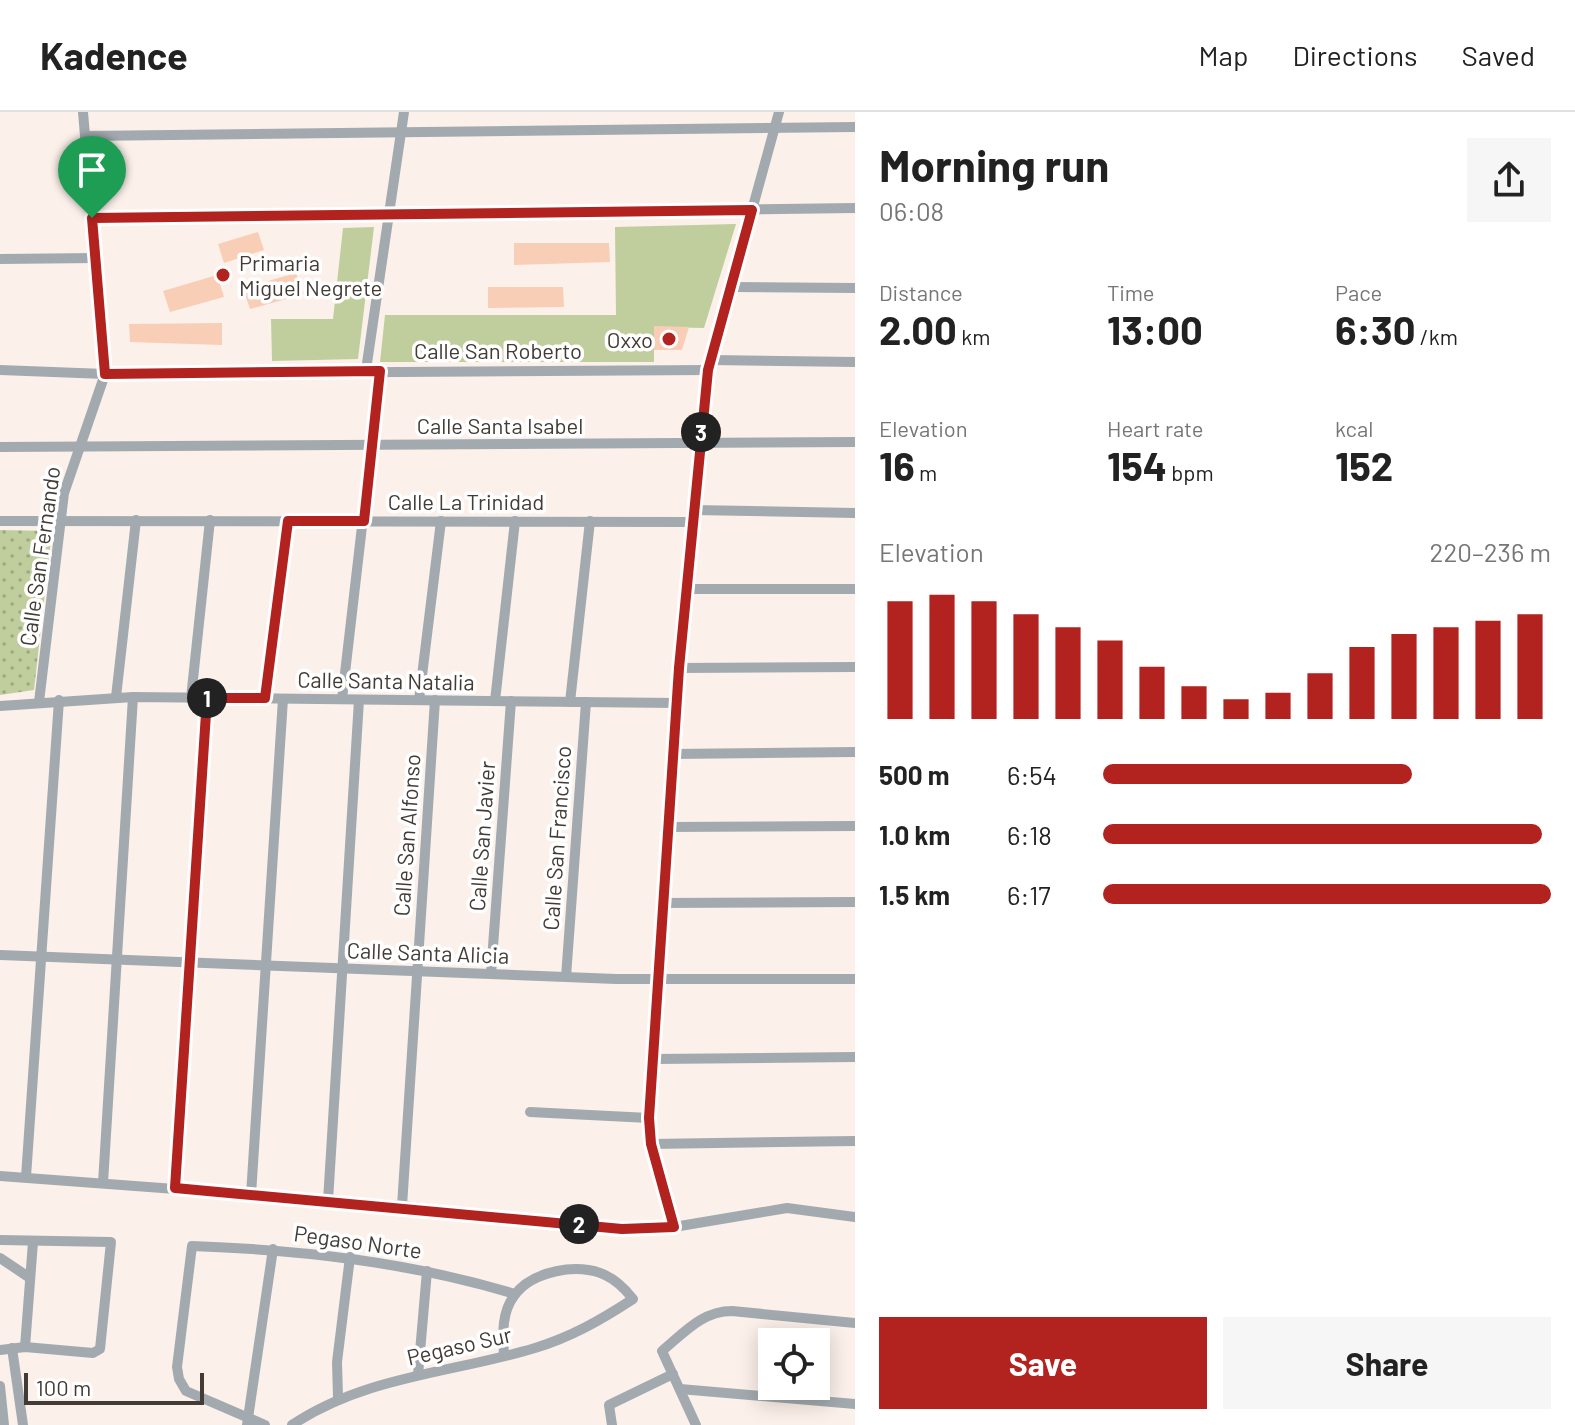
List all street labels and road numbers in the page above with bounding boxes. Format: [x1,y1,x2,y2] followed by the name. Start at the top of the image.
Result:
[414,337,582,363] street label: Calle San Roberto
[417,412,583,438] street label: Calle Santa Isabel
[14,464,64,648] street label: Calle San Fernando
[388,488,544,514] street label: Calle La Trinidad
[297,665,475,695] street label: Calle Santa Natalia
[537,745,575,931] street label: Calle San Francisco
[387,753,425,917] street label: Calle San Alfonso
[463,760,499,912] street label: Calle San Javier
[346,936,510,968] street label: Calle Santa Alicia
[292,1219,424,1263] street label: Pegaso Norte
[404,1320,514,1370] street label: Pegaso Sur

